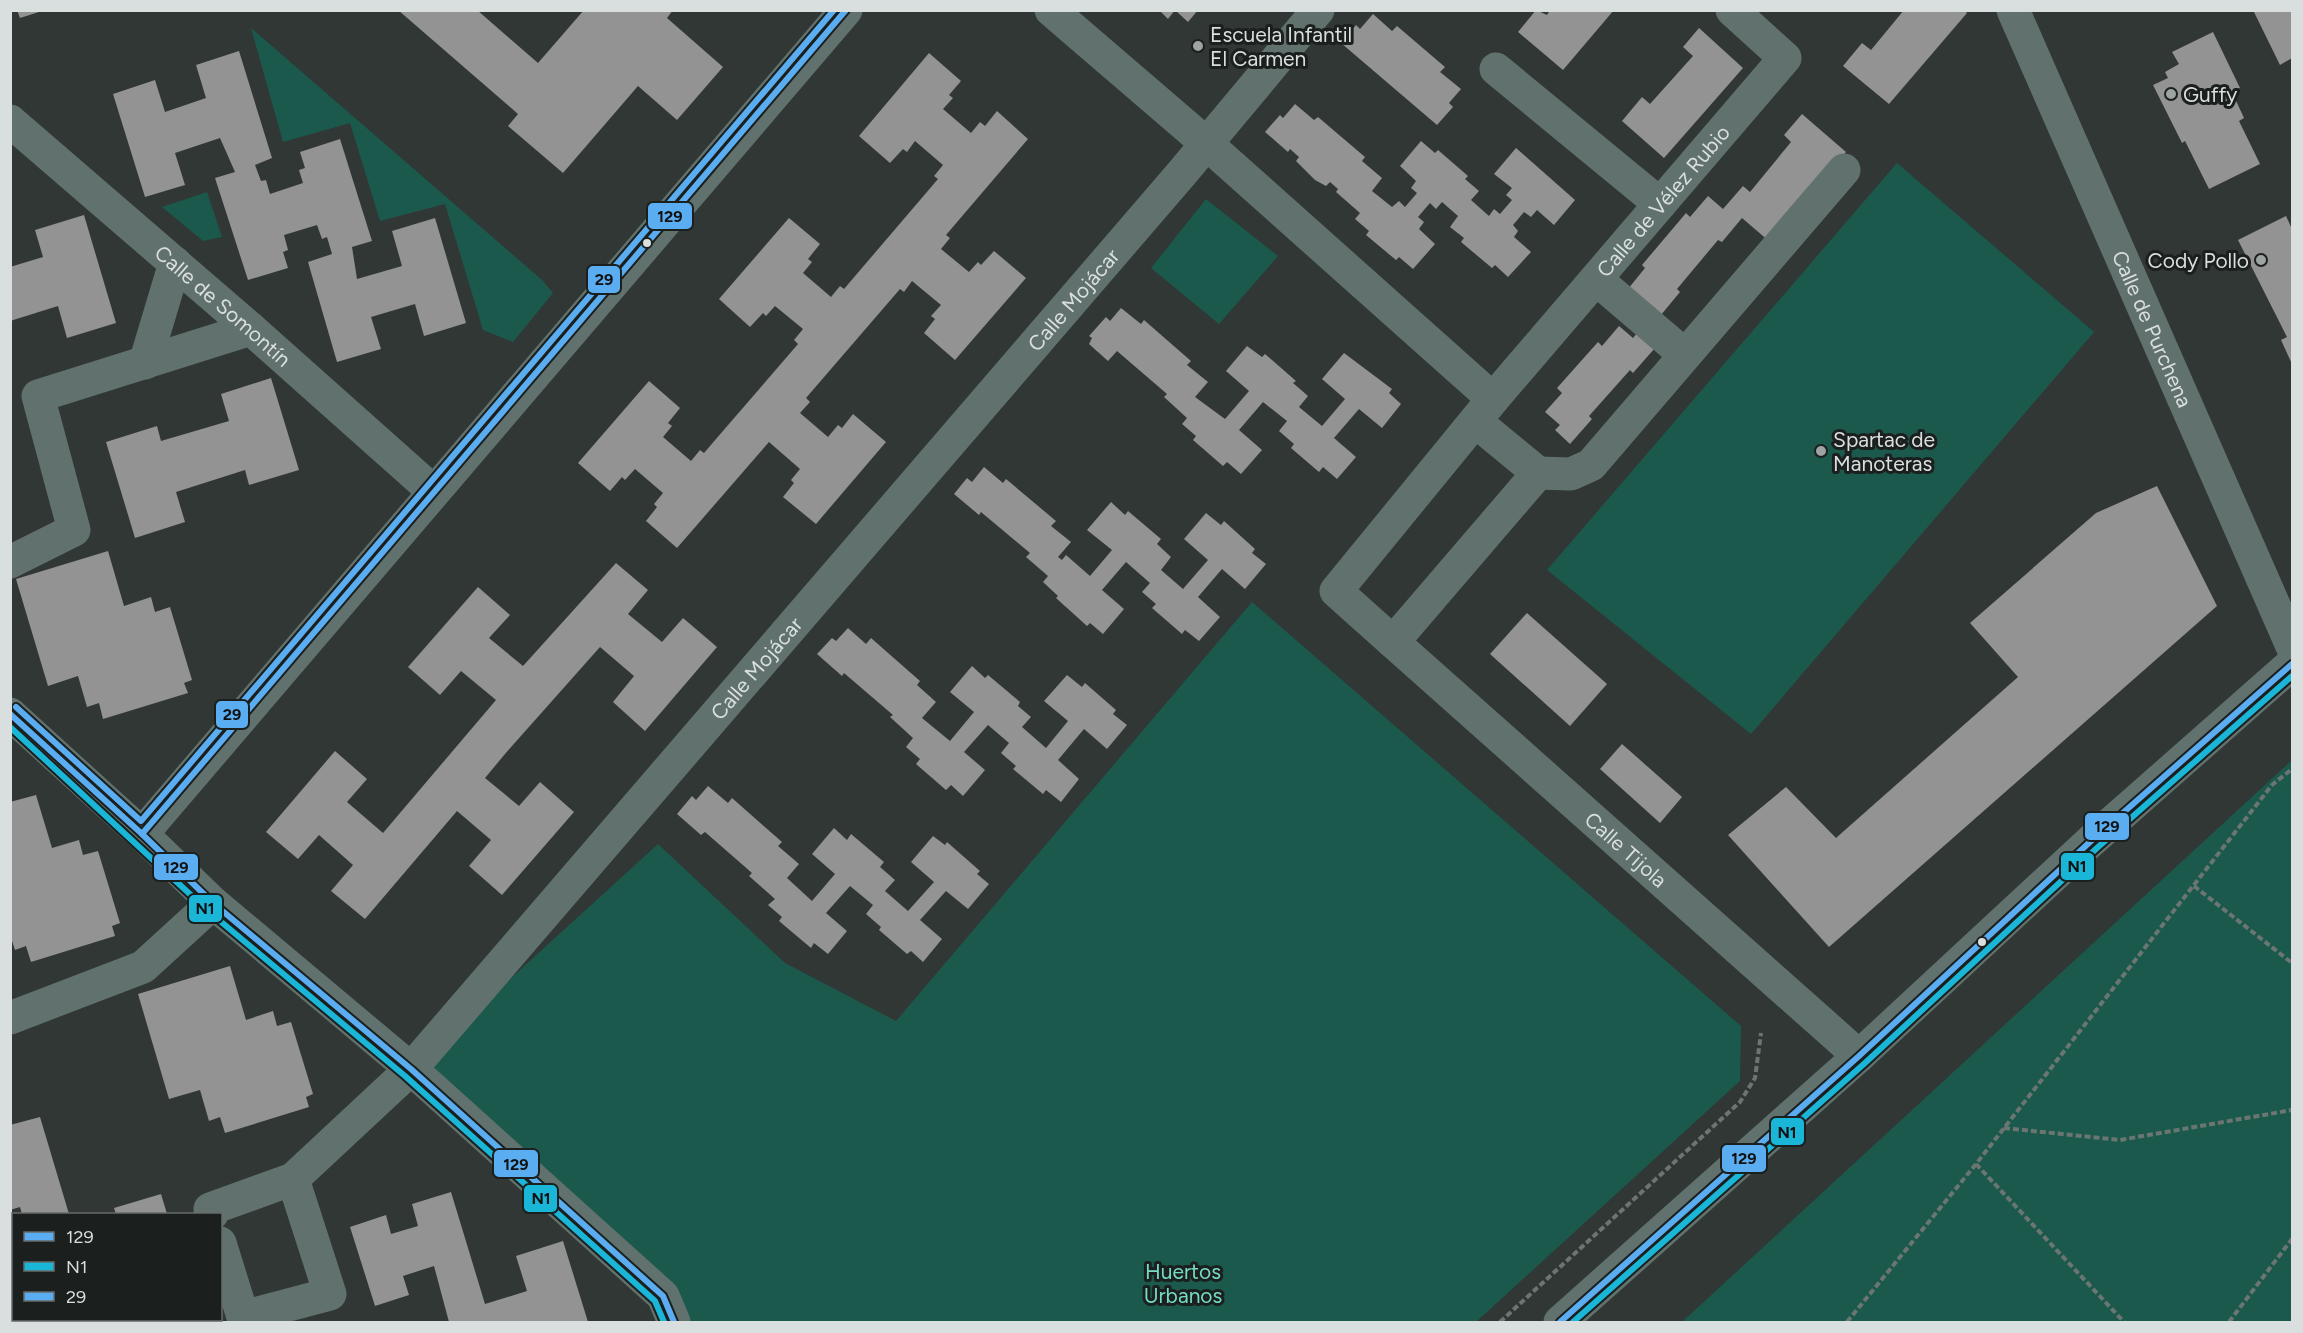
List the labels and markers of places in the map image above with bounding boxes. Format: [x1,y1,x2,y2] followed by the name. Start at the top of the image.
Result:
[1210,22,1352,71] place label: Escuela Infantil El Carmen
[1191,39,1205,53] marker: Escuela Infantil El Carmen
[2183,82,2237,107] place label: Guffy
[2164,87,2178,101] marker: Guffy
[641,237,653,249] unlabelled marker
[2148,248,2249,273] place label: Cody Pollo
[2254,253,2268,267] marker: Cody Pollo
[1833,427,1935,476] place label: Spartac de Manoteras
[1814,444,1828,458] marker: Spartac de Manoteras
[1976,936,1988,948] unlabelled marker

